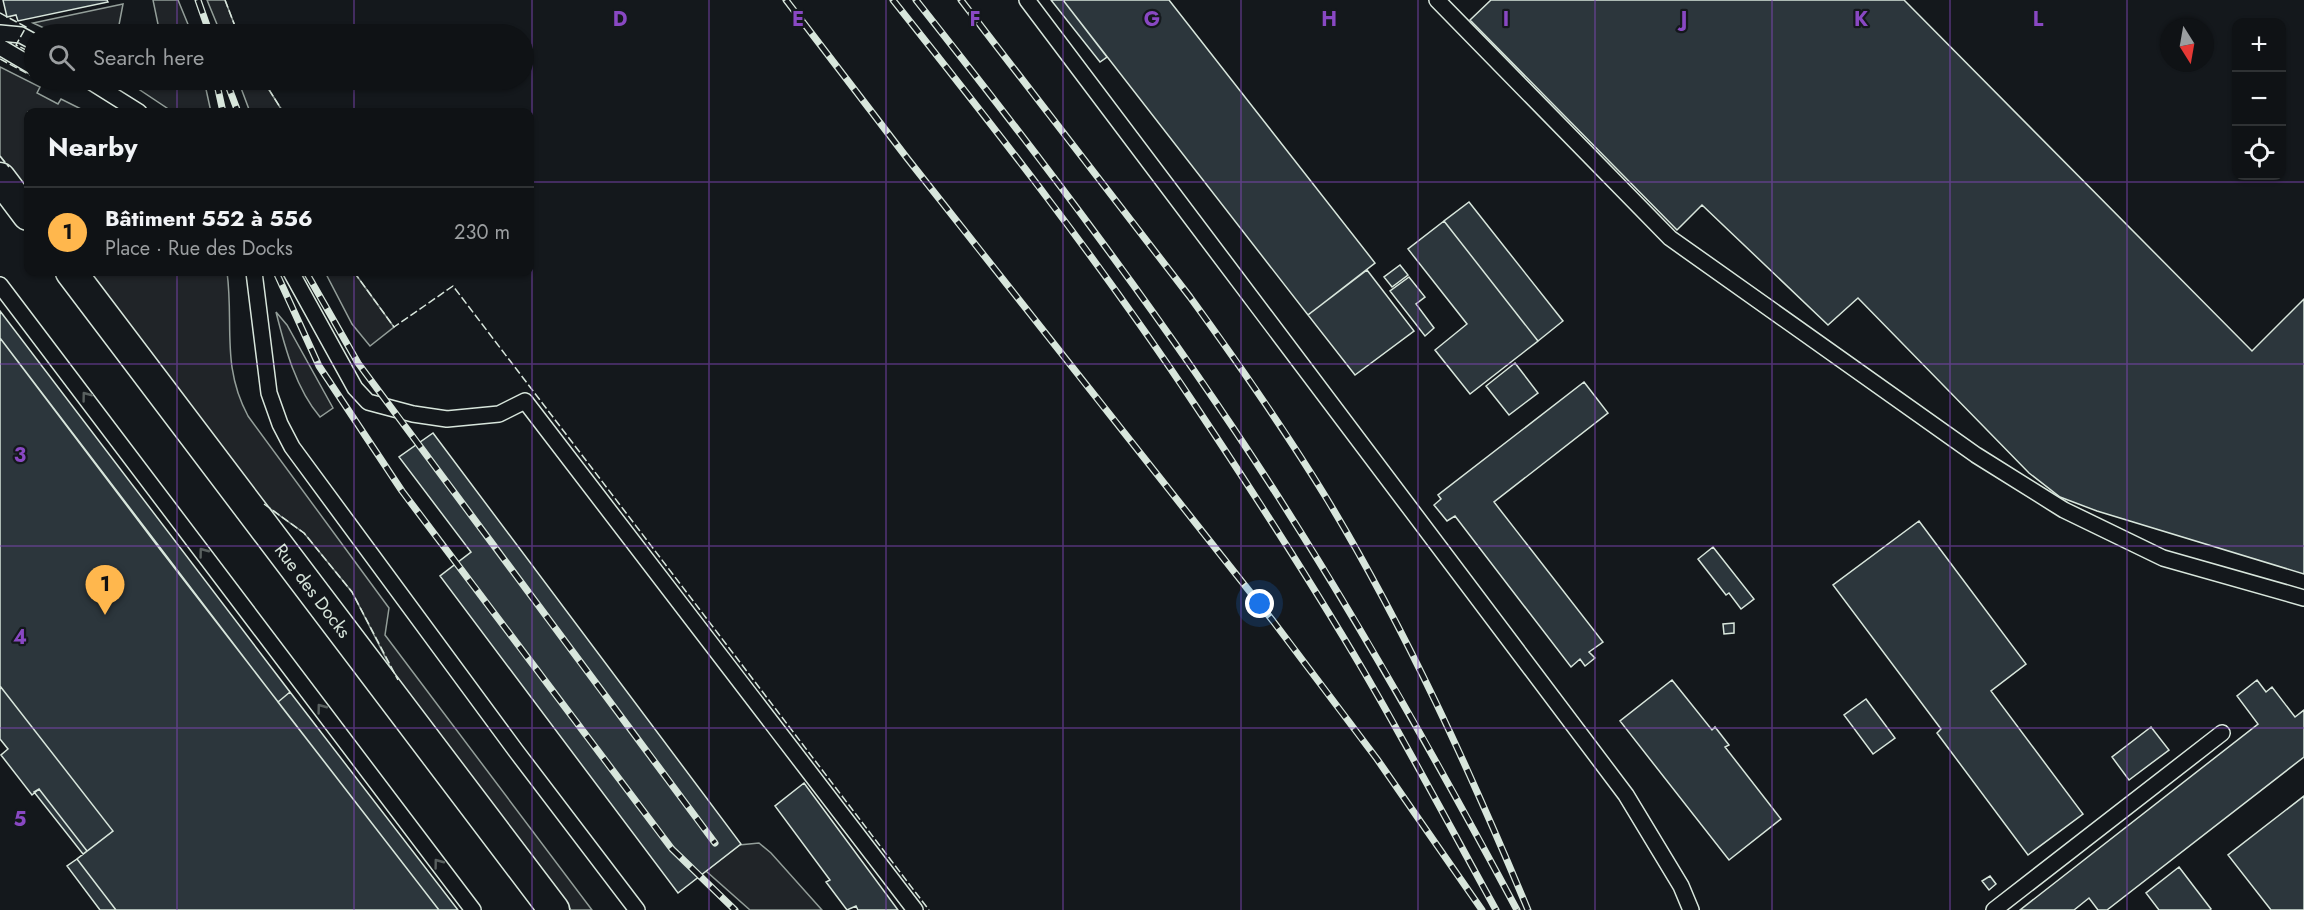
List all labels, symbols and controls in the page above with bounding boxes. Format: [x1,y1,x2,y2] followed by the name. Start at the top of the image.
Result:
[613,5,627,34] text: D
[792,5,804,34] text: E
[969,5,981,34] text: F
[1144,5,1160,34] text: G
[1321,5,1337,34] text: H
[1503,5,1509,34] text: I
[1677,5,1687,34] text: J
[1854,5,1868,34] text: K
[2033,5,2044,34] text: L
[2160,18,2214,72] north arrow
[2232,18,2286,180] map controls
[2232,18,2286,72] button: +
[24,24,534,90] search box
[45,41,78,74] icon: search
[93,41,204,73] text: Search here
[2232,72,2286,126] button: −
[2232,126,2286,180] button: locate
[48,128,137,166] text: Nearby
[105,202,313,234] text: Bâtiment 552 à 556
[62,218,73,247] text: 1
[454,218,510,247] text: 230 m
[105,234,293,263] text: Place · Rue des Docks
[82,392,93,403] one-way arrow
[14,441,26,470] text: 3
[268,538,357,644] street label: Rue des Docks
[200,547,211,558] one-way arrow
[86,566,124,615] pin: 1
[1245,589,1274,618] your location
[13,623,27,652] text: 4
[317,703,328,714] one-way arrow
[14,805,27,834] text: 5
[434,859,445,870] one-way arrow

